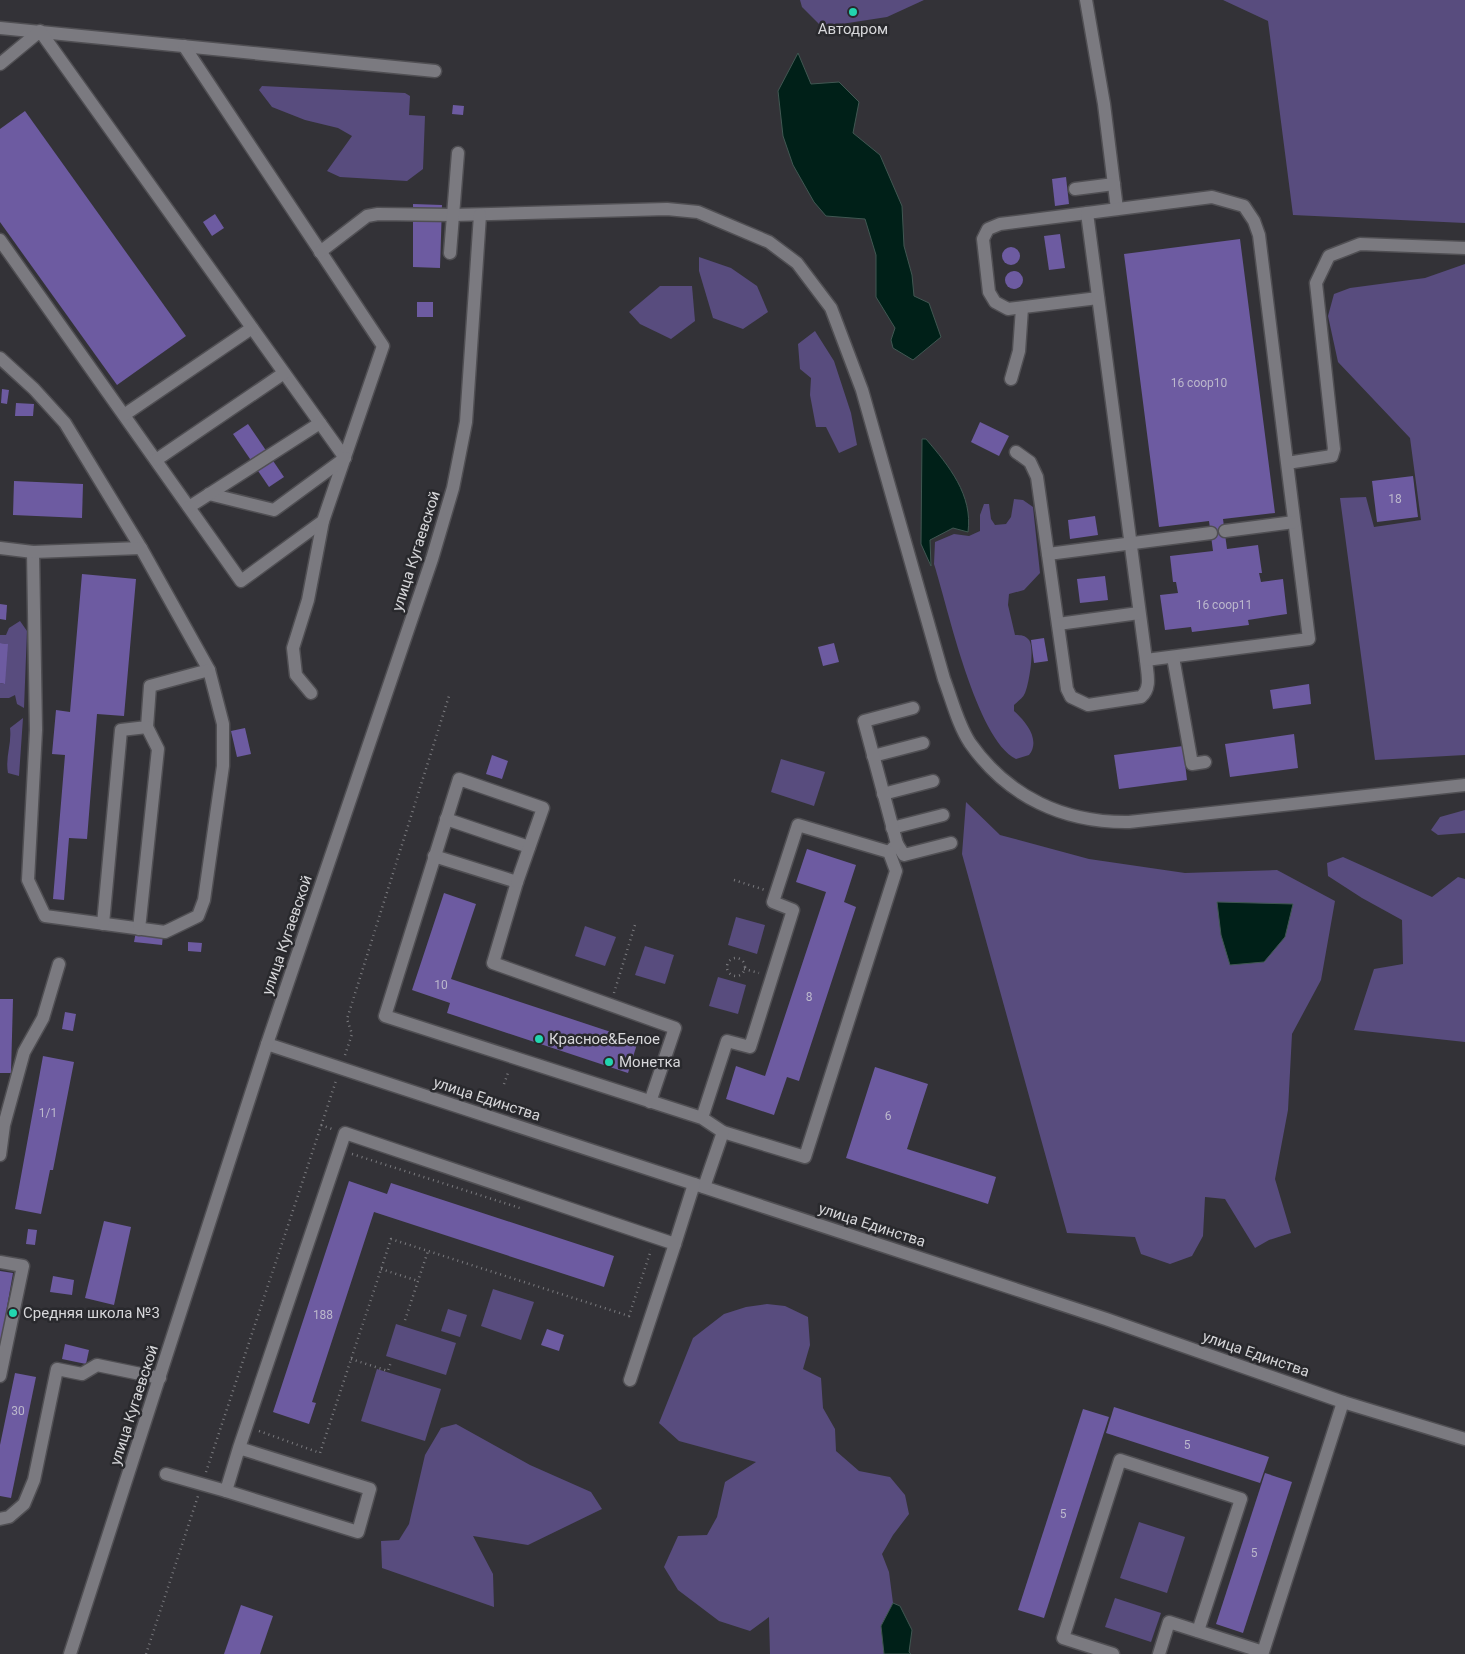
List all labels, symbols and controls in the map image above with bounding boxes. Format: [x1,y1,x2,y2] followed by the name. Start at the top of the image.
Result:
[847,6,859,18] marker: Автодром
[818,20,888,38] place label: Автодром
[1171,376,1228,390] house number: 16 соор10
[388,489,444,613] street label: улица Кугаевской
[1388,492,1402,506] house number: 18
[1196,598,1252,612] house number: 16 соор11
[258,873,316,997] street label: улица Кугаевской
[434,978,448,992] house number: 10
[806,990,813,1004] house number: 8
[549,1030,660,1048] place label: Красное&Белое
[533,1033,545,1045] marker: Красное&Белое
[619,1053,681,1071] place label: Монетка
[603,1056,615,1068] marker: Монетка
[431,1073,543,1125] street label: улица Единства
[39,1106,57,1120] house number: 1/1
[885,1109,892,1123] house number: 6
[816,1199,928,1251] street label: улица Единства
[23,1304,160,1322] place label: Средняя школа №3
[7,1307,19,1319] marker: Средняя школа №3
[313,1308,333,1322] house number: 188
[1200,1327,1312,1381] street label: улица Единства
[106,1343,162,1467] street label: улица Кугаевской
[11,1404,25,1418] house number: 30
[1184,1438,1191,1452] house number: 5
[1060,1507,1067,1521] house number: 5
[1251,1546,1258,1560] house number: 5

